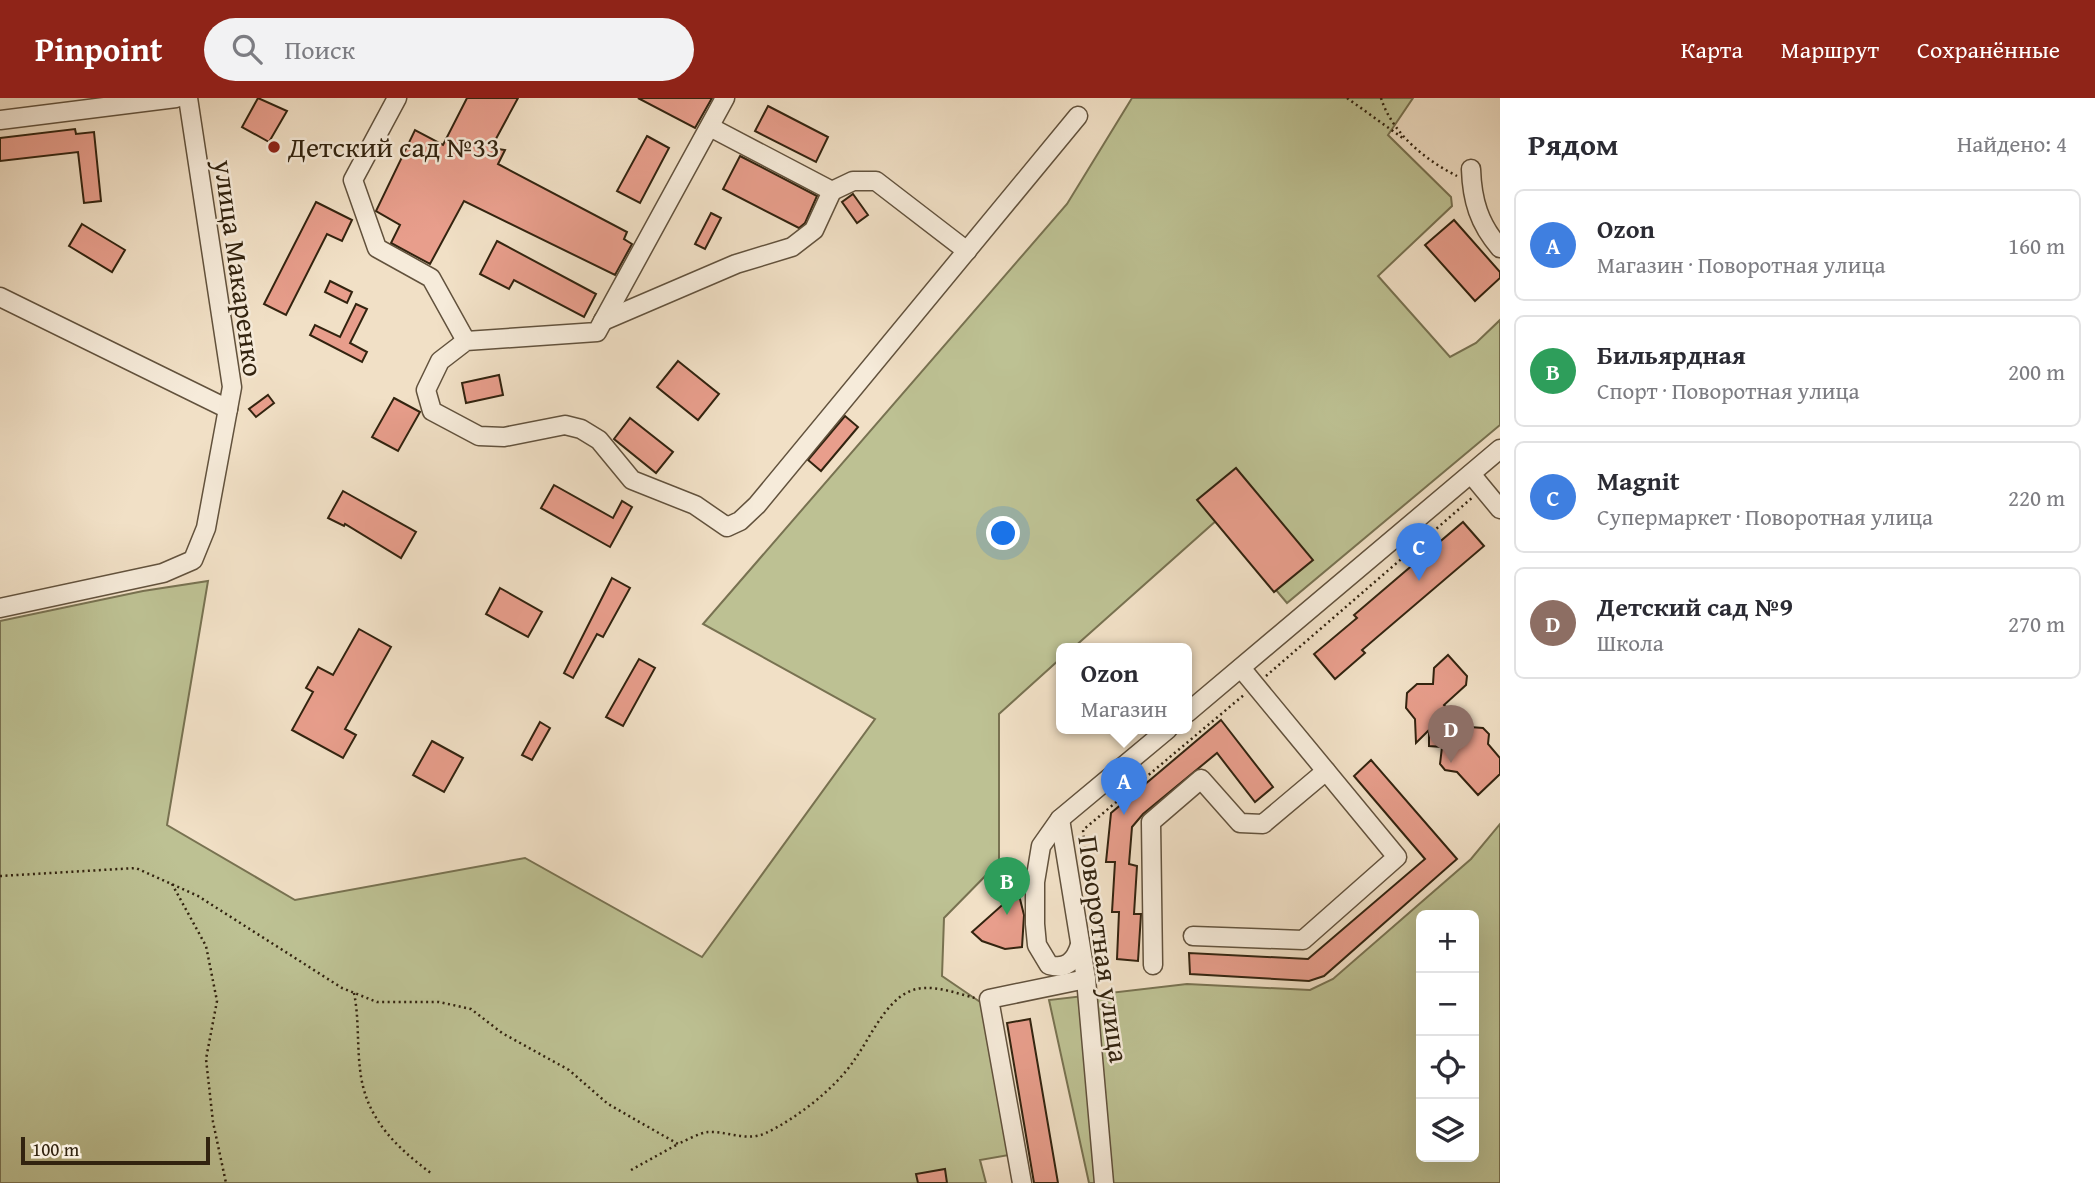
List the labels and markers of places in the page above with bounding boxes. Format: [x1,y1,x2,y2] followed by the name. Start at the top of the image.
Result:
[287,126,500,167] place label: Детский сад №33
[266,139,282,155] marker: Детский сад №33
[1396,523,1442,581] pin: C
[1428,705,1474,763] pin: D
[1101,757,1147,815] pin: A
[984,857,1030,915] pin: B

